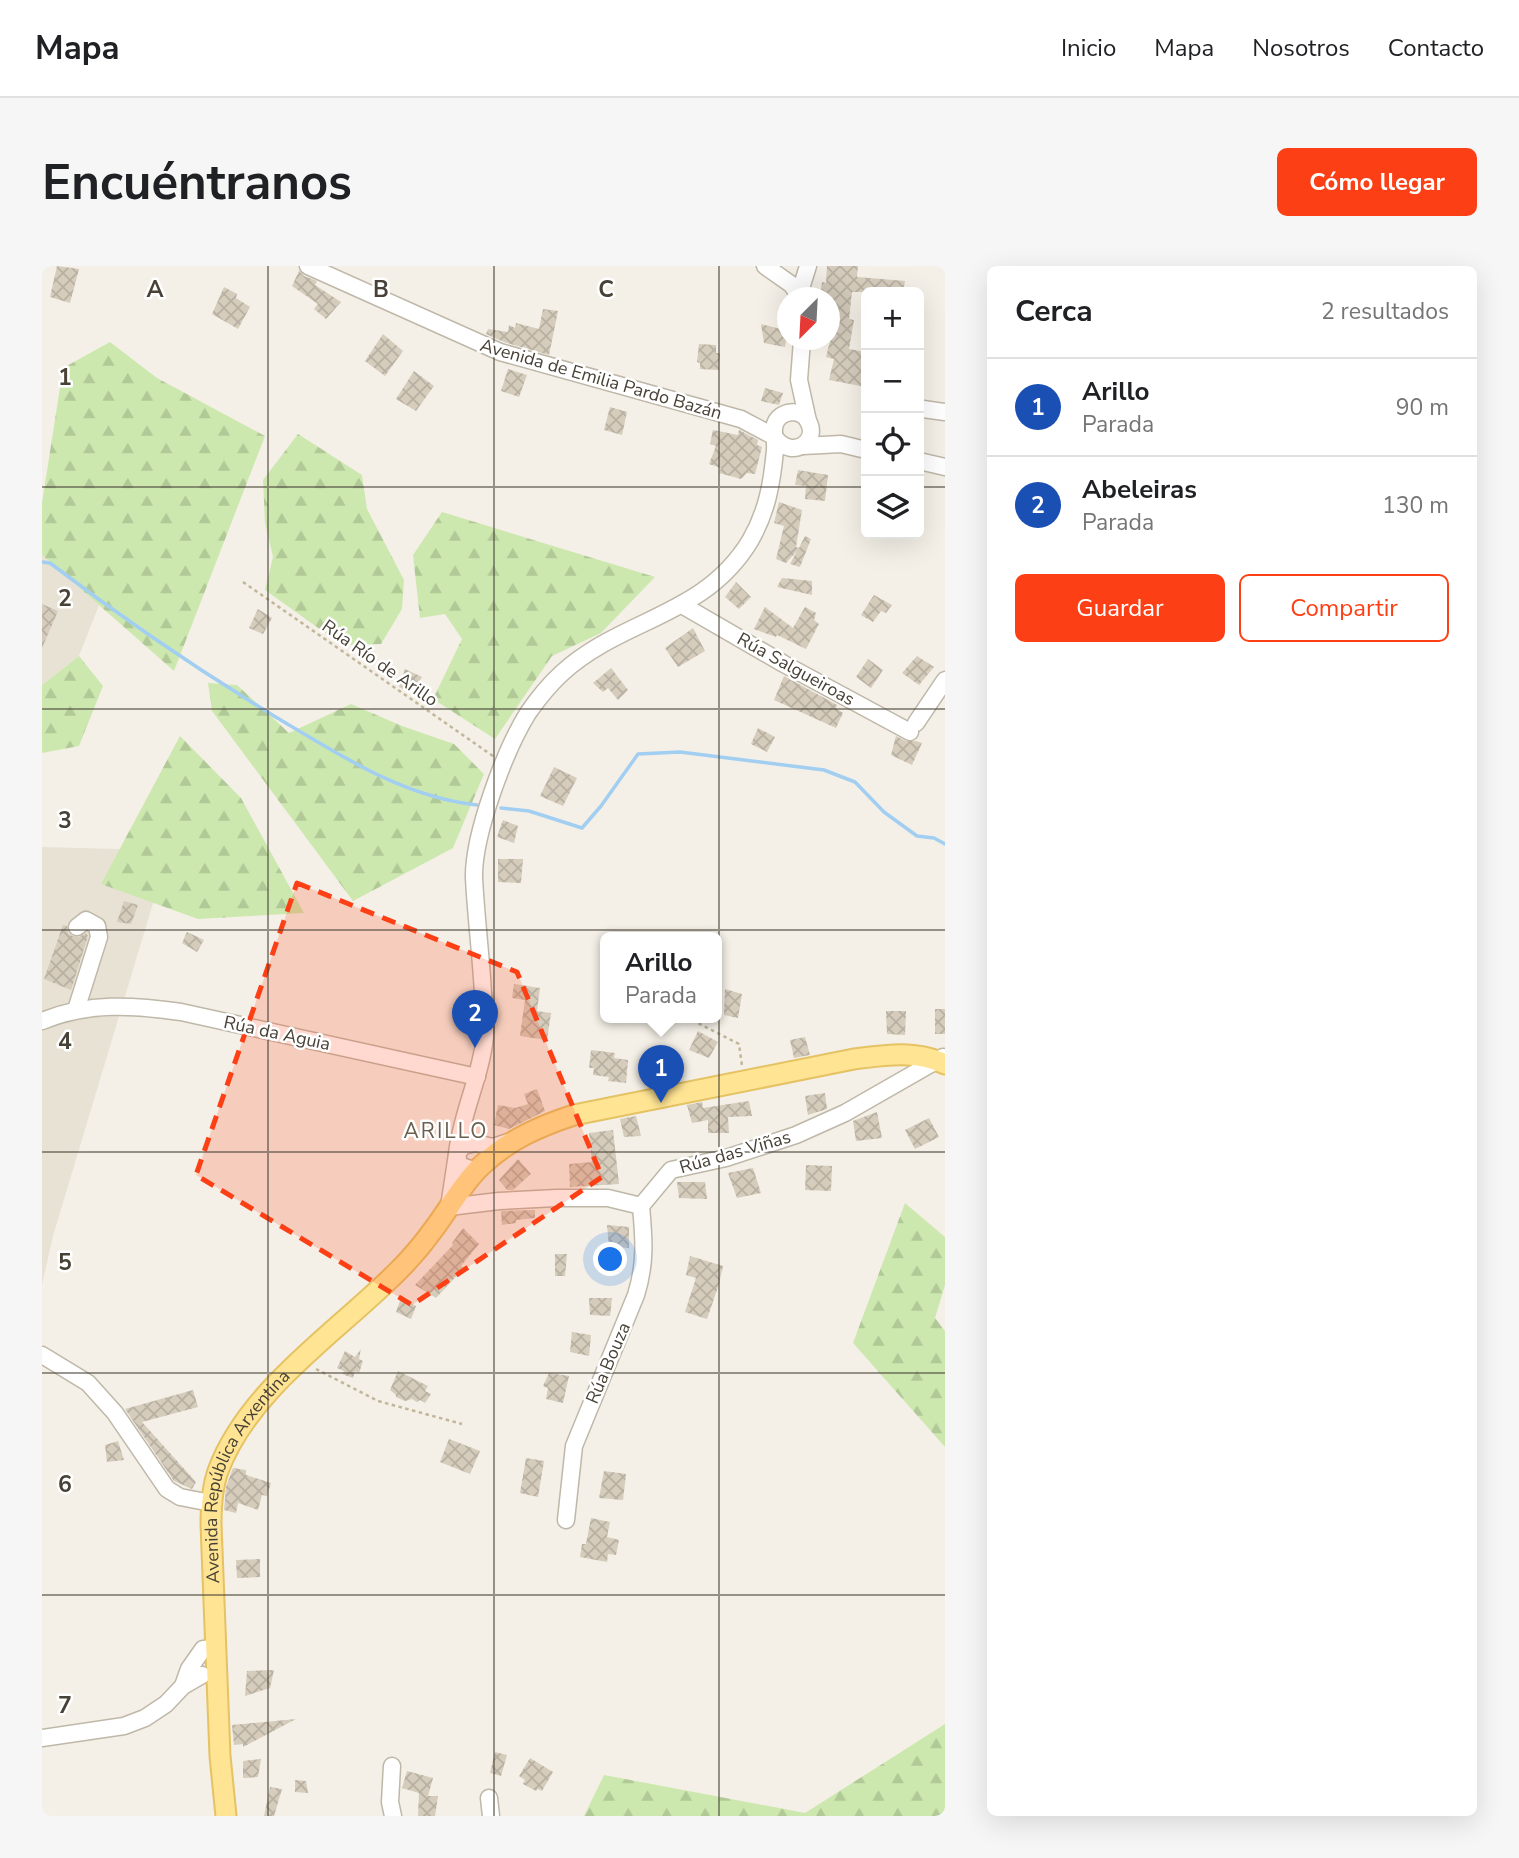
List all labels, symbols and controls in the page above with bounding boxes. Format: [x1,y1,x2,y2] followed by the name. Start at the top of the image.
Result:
[35,26,120,71] text: Mapa
[1061,32,1116,64] text: Inicio
[1154,32,1214,64] text: Mapa
[1252,32,1350,64] text: Nosotros
[1388,32,1484,64] text: Contacto
[1277,148,1477,216] button: Cómo llegar
[42,149,352,216] text: Encuéntranos
[146,274,164,305] text: A
[373,274,389,305] text: B
[598,274,614,305] text: C
[777,287,840,350] north arrow
[861,287,924,539] map controls
[861,287,924,350] button: +
[1015,291,1093,332] text: Cerca
[1321,296,1449,327] text: 2 resultados
[477,333,725,425] street label: Avenida de Emilia Pardo Bazán
[861,350,924,413] button: −
[58,362,72,393] text: 1
[1082,374,1150,409] text: Arillo
[1031,392,1045,423] text: 1
[1396,392,1449,423] text: 90 m
[1082,409,1154,440] text: Parada
[861,413,924,476] button: locate
[1082,472,1197,507] text: Abeleiras
[861,476,924,539] button: layers
[1031,490,1045,521] text: 2
[1382,490,1449,521] text: 130 m
[1082,507,1154,538] text: Parada
[1015,574,1225,642] button: Guardar
[1239,574,1449,642] button: Compartir
[58,583,72,614] text: 2
[317,614,443,712] street label: Rúa Río de Arillo
[733,627,859,711] street label: Rúa Salgueiroas
[58,805,72,836] text: 3
[600,932,722,1023] popup
[625,945,693,980] text: Arillo
[625,980,697,1011] text: Parada
[452,990,498,1048] pin: 2
[222,1010,332,1056] street label: Rúa da Aguia
[58,1026,72,1057] text: 4
[638,1045,684,1103] pin: 1
[404,1117,488,1145] district label: ARILLO
[677,1125,793,1179] street label: Rúa das Viñas
[593,1242,627,1276] your location
[58,1247,72,1278] text: 5
[580,1319,636,1407] street label: Rúa Bouza
[199,1364,295,1584] street label: Avenida República Arxentina
[58,1469,72,1500] text: 6
[58,1690,72,1721] text: 7

